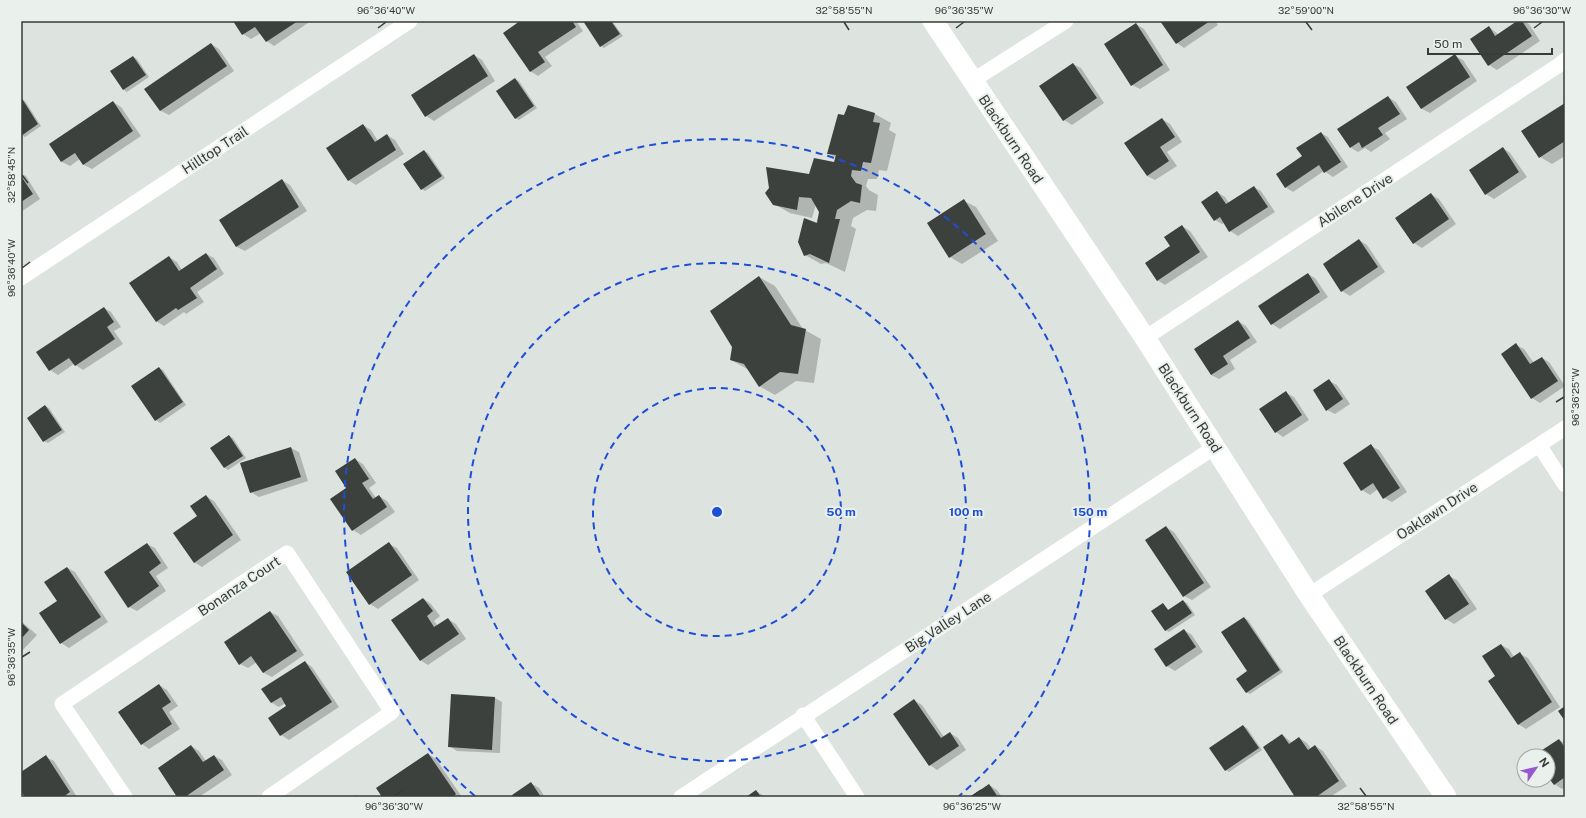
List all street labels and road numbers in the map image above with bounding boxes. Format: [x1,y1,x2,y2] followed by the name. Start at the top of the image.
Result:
[975,92,1047,186] street label: Blackburn Road
[179,123,251,177] street label: Hilltop Trail
[1314,170,1396,230] street label: Abilene Drive
[1155,360,1225,456] street label: Blackburn Road
[1394,479,1481,543] street label: Oaklawn Drive
[195,553,283,619] street label: Bonanza Court
[902,588,994,656] street label: Big Valley Lane
[1330,633,1402,727] street label: Blackburn Road

